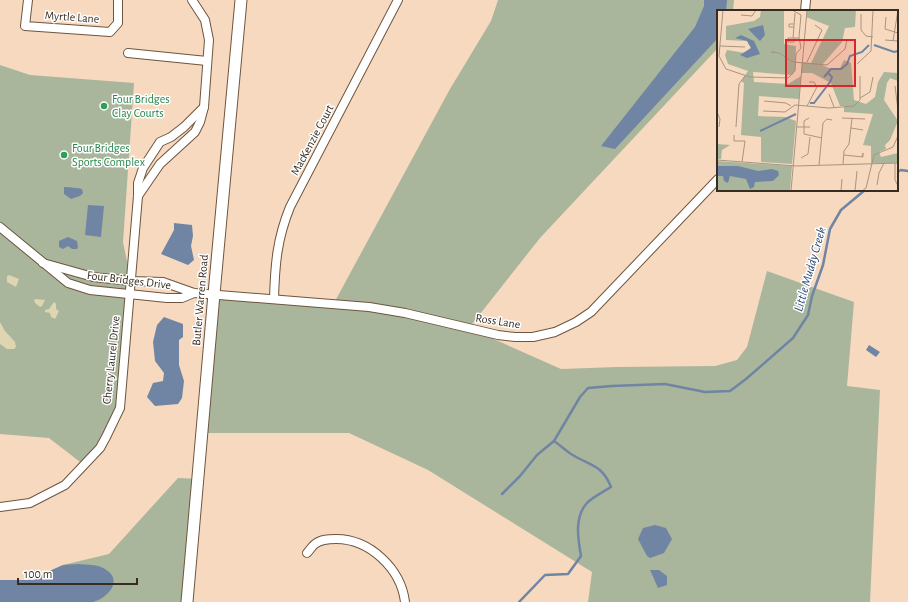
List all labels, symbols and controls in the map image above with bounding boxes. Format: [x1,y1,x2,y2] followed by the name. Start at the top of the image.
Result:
[44,9,100,26] street label: Myrtle Lane
[717,10,898,191] inset map
[112,93,170,120] place label: Four Bridges Clay Courts
[99,101,109,111] marker: Four Bridges Clay Courts
[288,103,336,177] street label: MacKenzie Court
[72,142,145,168] place label: Four Bridges Sports Complex
[59,150,69,160] marker: Four Bridges Sports Complex
[792,226,829,313] water label: Little Muddy Creek
[190,254,210,346] street label: Butler Warren Road
[86,269,172,291] street label: Four Bridges Drive
[475,312,521,330] street label: Ross Lane
[100,315,123,405] street label: Cherry Laurel Drive
[18,560,137,586] scale bar
[24,568,52,580] text: 100 m

